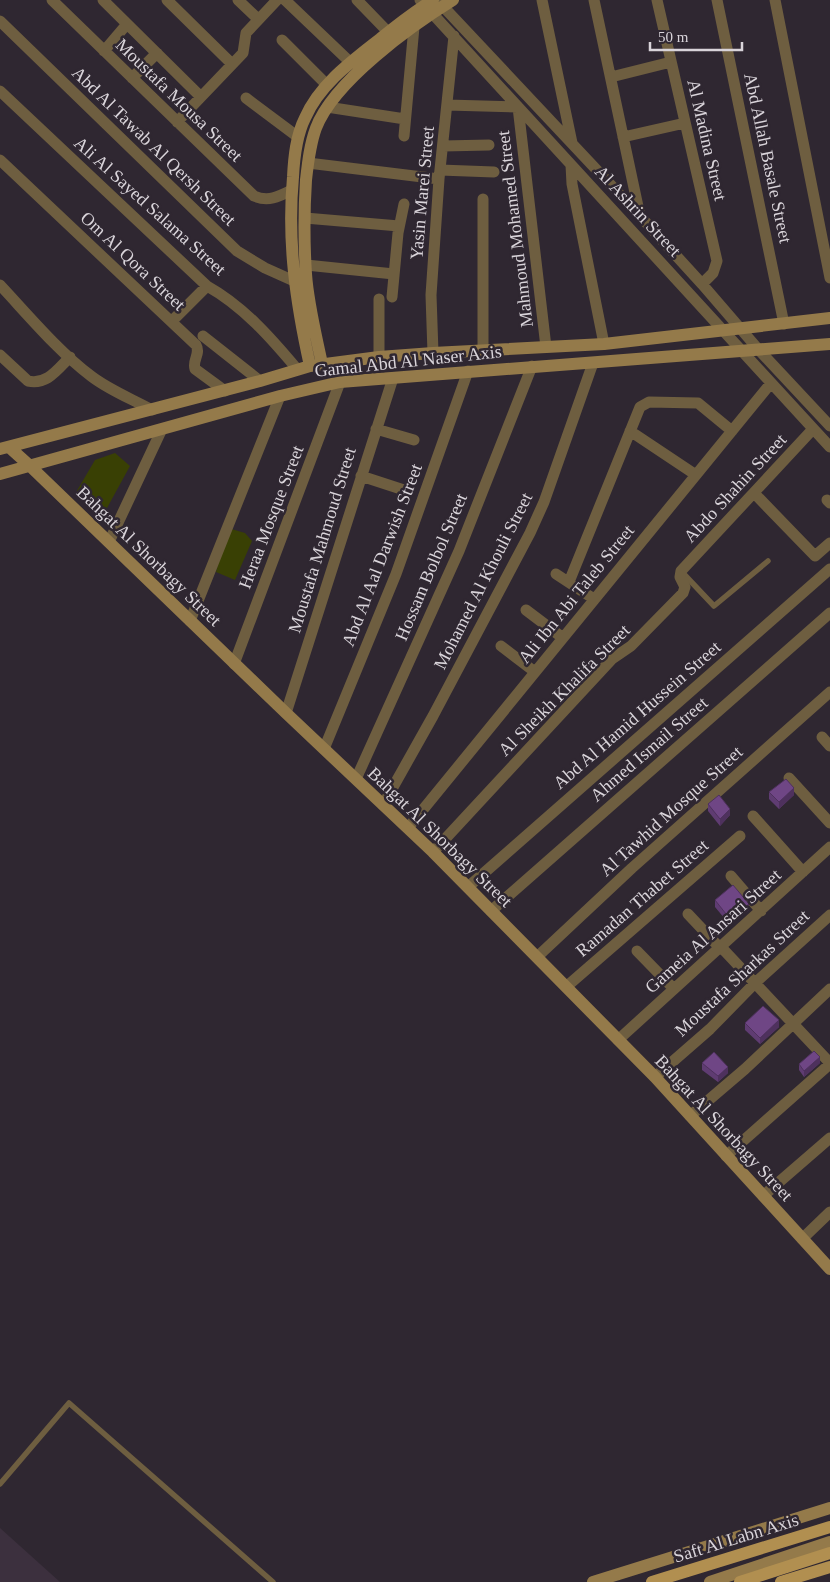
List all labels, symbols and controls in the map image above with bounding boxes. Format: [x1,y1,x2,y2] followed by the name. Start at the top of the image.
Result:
[650,20,742,52] scale bar
[658,29,689,45] text: 50 m
[112,34,246,166] street label: Moustafa Mousa Street
[68,62,240,230] street label: Abd Al Tawab Al Qersh Street
[740,71,796,245] street label: Abd Allah Basale Street
[683,77,731,203] street label: Al Madina Street
[406,125,438,261] street label: Yasin Marei Street
[493,130,537,328] street label: Mahmoud Mohamed Street
[70,133,230,279] street label: Ali Al Sayed Salama Street
[591,161,685,261] street label: Al Ashrin Street
[77,207,189,315] street label: Om Al Qora Street
[313,341,503,381] street label: Gamal Abd Al Naser Axis
[680,430,790,546] street label: Abdo Shahin Street
[234,442,308,592] street label: Heraa Mosque Street
[284,445,360,635] street label: Moustafa Mahmoud Street
[338,461,426,649] street label: Abd Al Aal Darwish Street
[73,482,225,630] street label: Bahgat Al Shorbagy Street
[430,489,536,673] street label: Mohamed Al Khouli Street
[391,490,471,644] street label: Hossam Bolbol Street
[514,521,638,667] street label: Ali Ibn Abi Taleb Street
[494,620,634,760] street label: Al Sheikh Khalifa Street
[549,637,725,793] street label: Abd Al Hamid Hussein Street
[586,693,712,805] street label: Ahmed Ismail Street
[596,742,746,880] street label: Al Tawhid Mosque Street
[364,763,516,911] street label: Bahgat Al Shorbagy Street
[572,835,712,961] street label: Ramadan Thabet Street
[641,865,785,997] street label: Gameia Al Ansari Street
[671,906,813,1040] street label: Moustafa Sharkas Street
[651,1051,797,1205] street label: Bahgat Al Shorbagy Street
[671,1510,801,1566] street label: Saft Al Labn Axis

